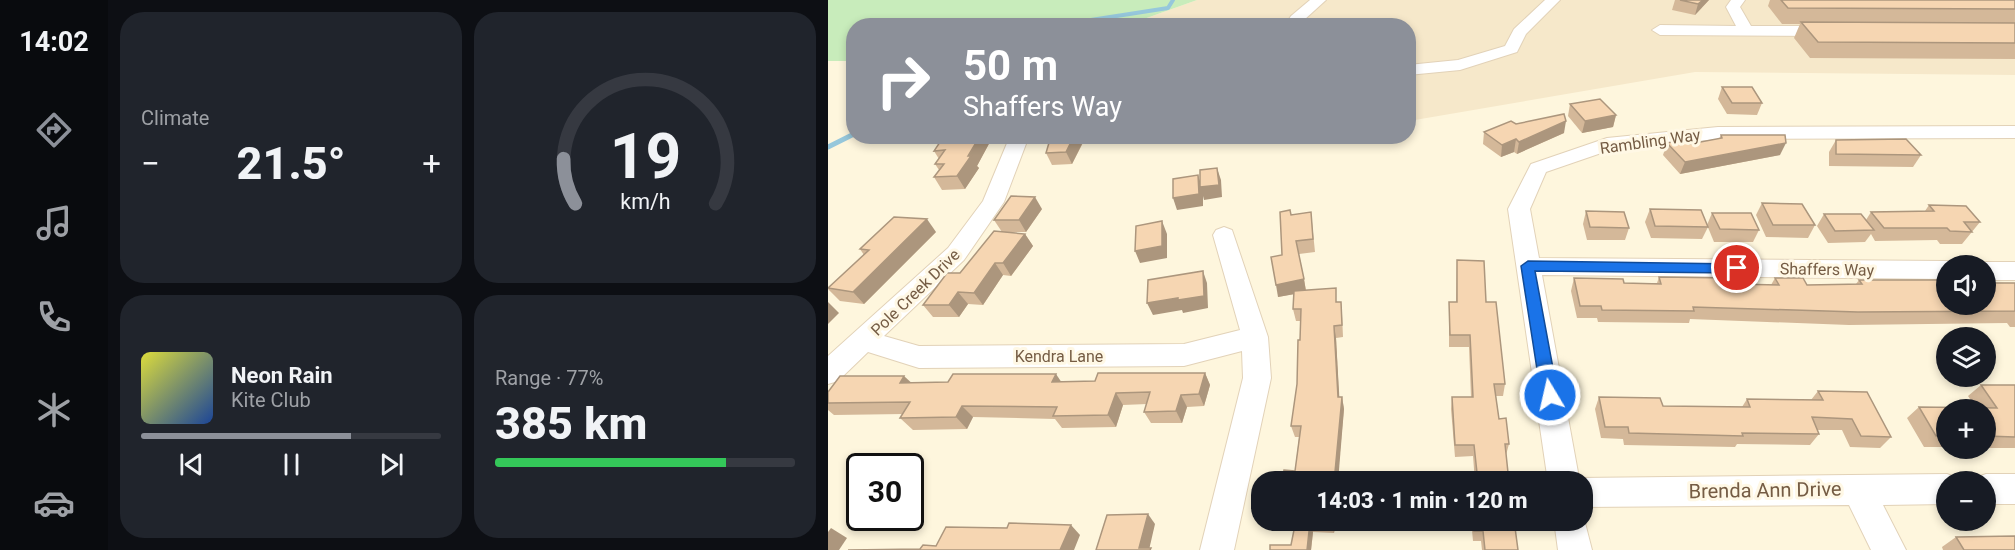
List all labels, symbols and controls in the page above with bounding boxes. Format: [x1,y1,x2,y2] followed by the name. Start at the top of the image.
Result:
[19,26,89,58] text: 14:02
[963,41,1058,90] text: 50 m
[864,42,942,120] icon: right
[963,91,1122,123] text: Shaffers Way
[141,106,209,130] text: Climate
[33,109,75,151] icon: directions
[609,120,681,193] text: 19
[1599,125,1702,158] street label: Rambling Way
[237,137,346,190] text: 21.5°
[141,144,160,183] text: −
[422,144,441,183] text: +
[620,190,670,215] text: km/h
[33,202,75,244] icon: music
[1711,242,1762,293] pin
[867,245,964,340] street label: Pole Creek Drive
[1720,251,1753,284] icon: arrive
[1936,255,1996,531] map controls
[1936,255,1996,315] button: sound
[1780,259,1875,280] street label: Shaffers Way
[33,296,75,338] icon: phone
[1936,327,1996,387] button: layers
[1015,347,1103,366] street label: Kendra Lane
[231,363,333,388] text: Neon Rain
[1518,363,1582,427] position arrow
[495,366,603,390] text: Range · 77%
[231,388,311,412] text: Kite Club
[33,389,75,431] icon: climate
[495,397,647,450] text: 385 km
[1936,399,1996,459] button: +
[175,448,208,481] icon: previous
[275,448,308,481] icon: pause
[375,448,408,481] icon: next
[846,453,924,531] speed limit sign: 30
[1936,471,1996,531] button: −
[1688,477,1842,503] street label: Brenda Ann Drive
[33,482,75,524] icon: car
[1317,488,1527,513] text: 14:03 · 1 min · 120 m

